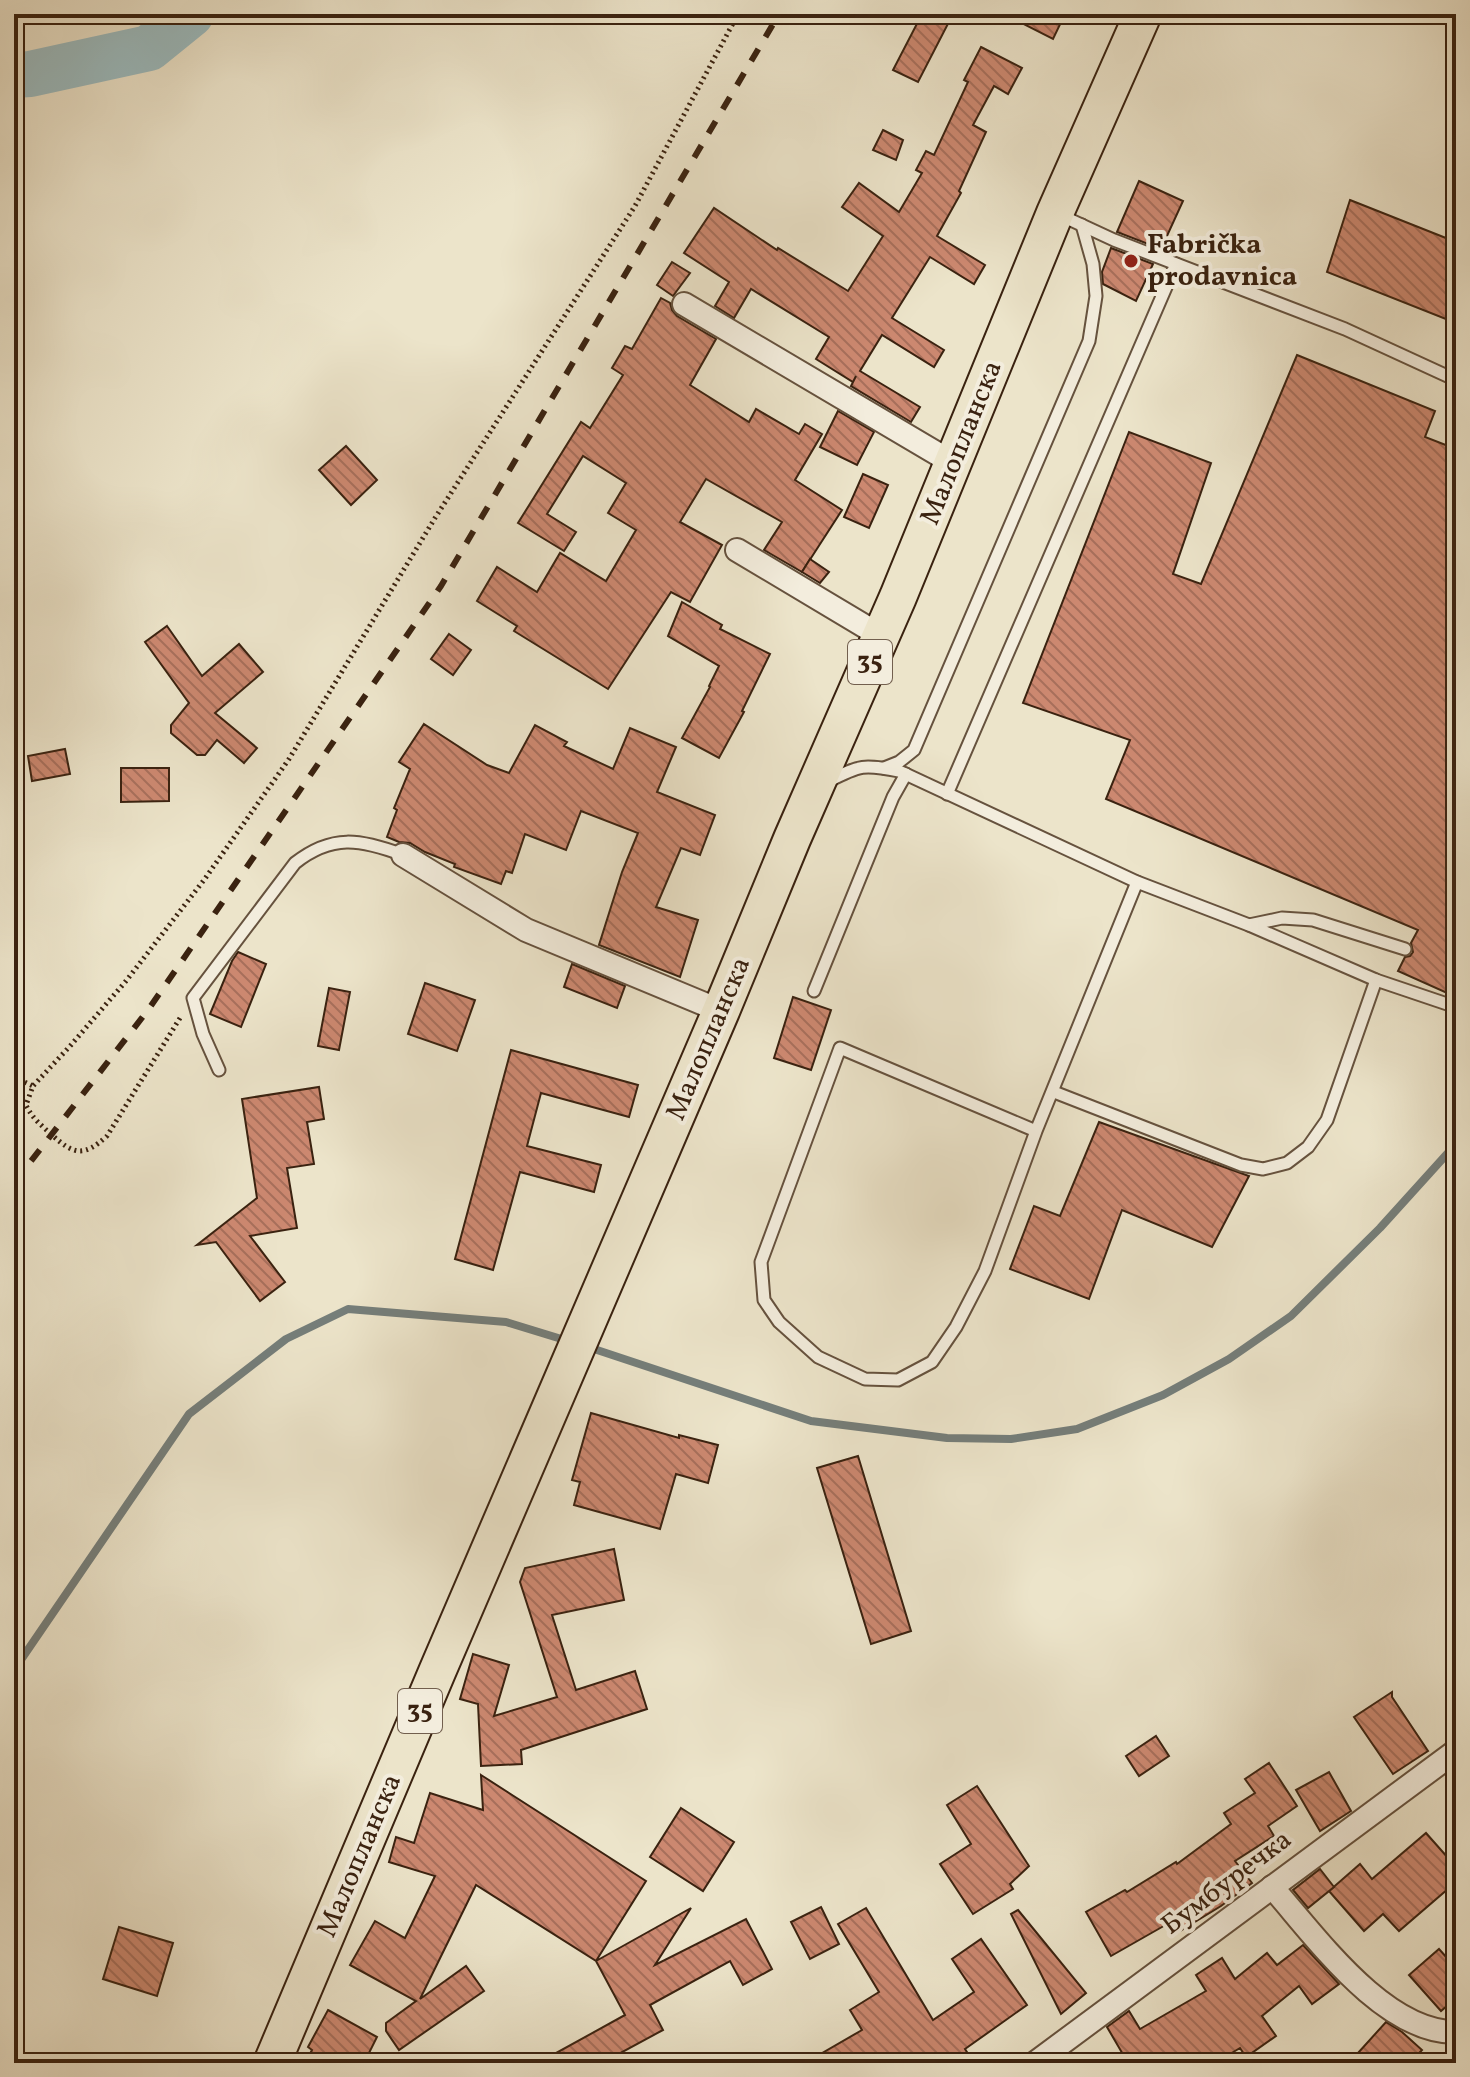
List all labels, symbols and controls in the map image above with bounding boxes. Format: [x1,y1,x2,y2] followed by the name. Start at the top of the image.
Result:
[1147,226,1297,297] place label: Fabrička prodavnica
[1122,252,1140,270] marker: Fabrička prodavnica
[911,355,1013,531] street label: Малопланска
[848,640,892,684] road number: 35
[657,951,761,1127] street label: Малопланска
[398,1689,442,1733] road number: 35
[308,1768,412,1944] street label: Малопланска
[1154,1821,1300,1945] street label: Бумбуречка

